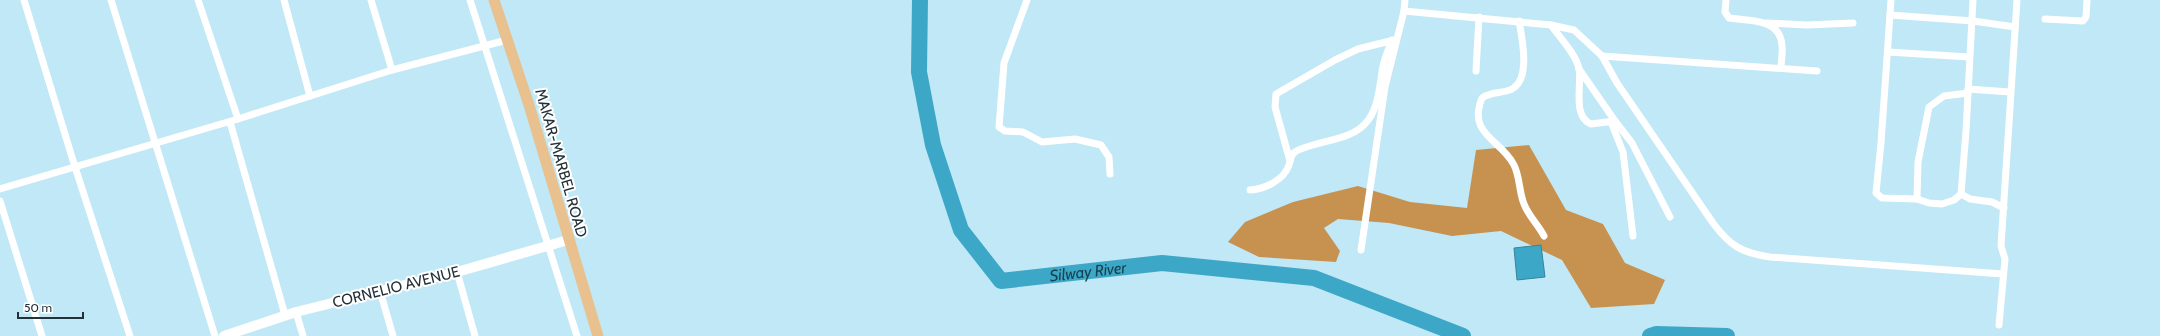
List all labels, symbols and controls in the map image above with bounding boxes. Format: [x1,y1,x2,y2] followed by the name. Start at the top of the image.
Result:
[531,87,591,239] street label: MAKAR-MARBEL ROAD
[1049,258,1128,286] water label: Silway River
[331,262,461,312] street label: CORNELIO AVENUE
[18,294,83,320] scale bar
[24,300,52,315] text: 50 m

